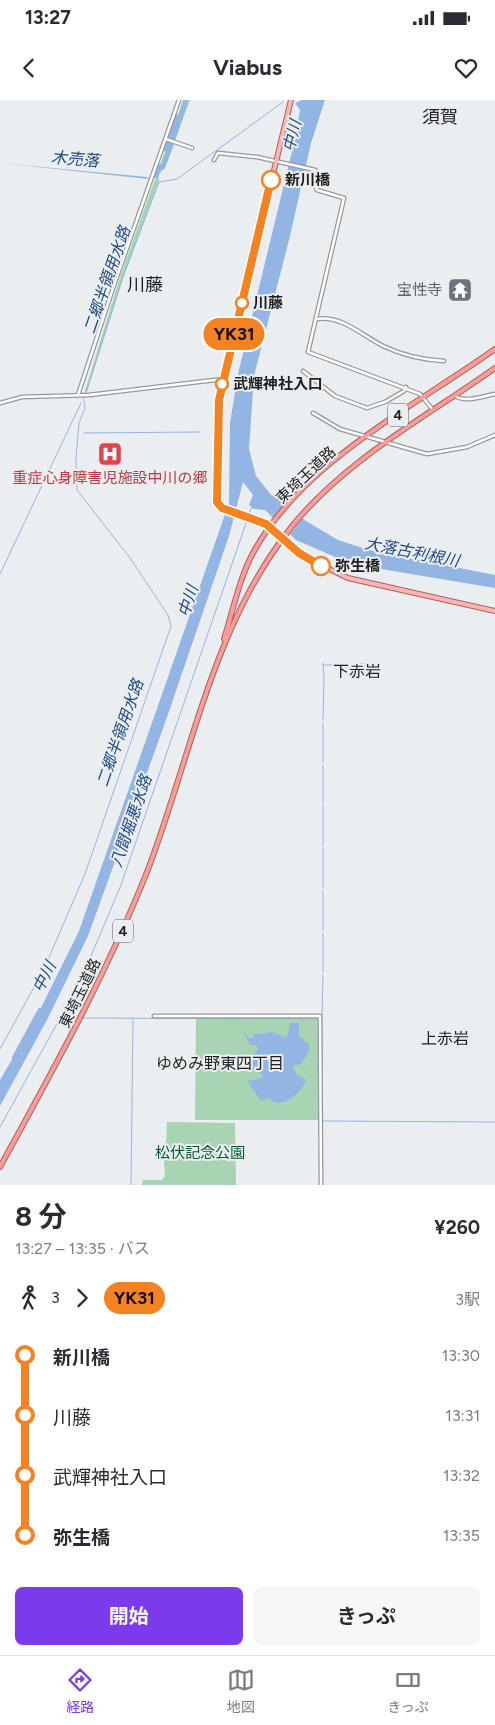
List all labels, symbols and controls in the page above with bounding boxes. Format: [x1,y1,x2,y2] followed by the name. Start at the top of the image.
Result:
[25,6,71,29] text: 13:27
[15,54,43,82] icon: back
[213,54,282,81] text: Viabus
[452,54,480,82] icon: heart
[422,106,458,128] district label: 須賀
[279,116,306,154] water label: 中川
[50,147,103,171] water label: 木売落
[261,170,281,190] marker: 新川橋
[285,171,331,189] place label: 新川橋
[80,222,135,336] water label: 二郷半領用水路
[127,274,163,296] district label: 川藤
[447,277,473,303] temple icon: 宝性寺
[397,281,442,299] place label: 宝性寺
[253,294,283,312] place label: 川藤
[235,296,249,310] marker: 川藤
[199,318,269,350] line badge: YK31
[213,323,255,345] text: YK31
[233,375,323,393] place label: 武輝神社入口
[215,377,229,391] marker: 武輝神社入口
[388,404,408,426] road number: 4
[97,441,123,467] hospital icon: 重症心身障害児施設中川の郷
[272,443,340,507] street label: 東埼玉道路
[12,469,208,487] place label: 重症心身障害児施設中川の郷
[363,534,463,571] water label: 大落古利根川
[311,556,331,576] marker: 弥生橋
[335,557,381,575] place label: 弥生橋
[174,581,203,619] water label: 中川
[333,662,381,681] district label: 下赤岩
[93,675,148,789] water label: 二郷半領用水路
[106,771,156,869] water label: 八間堀悪水路
[113,919,133,942] road number: 4
[55,955,105,1031] street label: 東埼玉道路
[28,957,61,996] water label: 中川
[421,1029,469,1048] district label: 上赤岩
[156,1054,284,1073] district label: ゆめみ野東四丁目
[155,1144,245,1162] park label: 松伏記念公園
[15,1199,67,1233] text: 8 分
[434,1216,480,1239] text: ¥260
[15,1239,150,1258] text: 13:27 – 13:35 · バス
[15,1284,43,1312] icon: walk
[68,1284,96,1312] icon: forward
[114,1287,155,1309] text: YK31
[51,1288,60,1307] text: 3
[455,1290,480,1309] text: 3駅
[53,1346,110,1369] text: 新川橋
[442,1346,480,1365] text: 13:30
[53,1406,91,1429] text: 川藤
[445,1406,480,1425] text: 13:31
[53,1466,167,1489] text: 武輝神社入口
[443,1466,480,1485] text: 13:32
[53,1526,110,1549] text: 弥生橋
[443,1526,480,1545] text: 13:35
[15,1587,243,1645] button: 開始
[253,1587,480,1645] button: きっぷ
[66,1666,94,1716] tab: 経路
[227,1666,255,1716] tab: 地図
[387,1666,429,1716] tab: きっぷ

